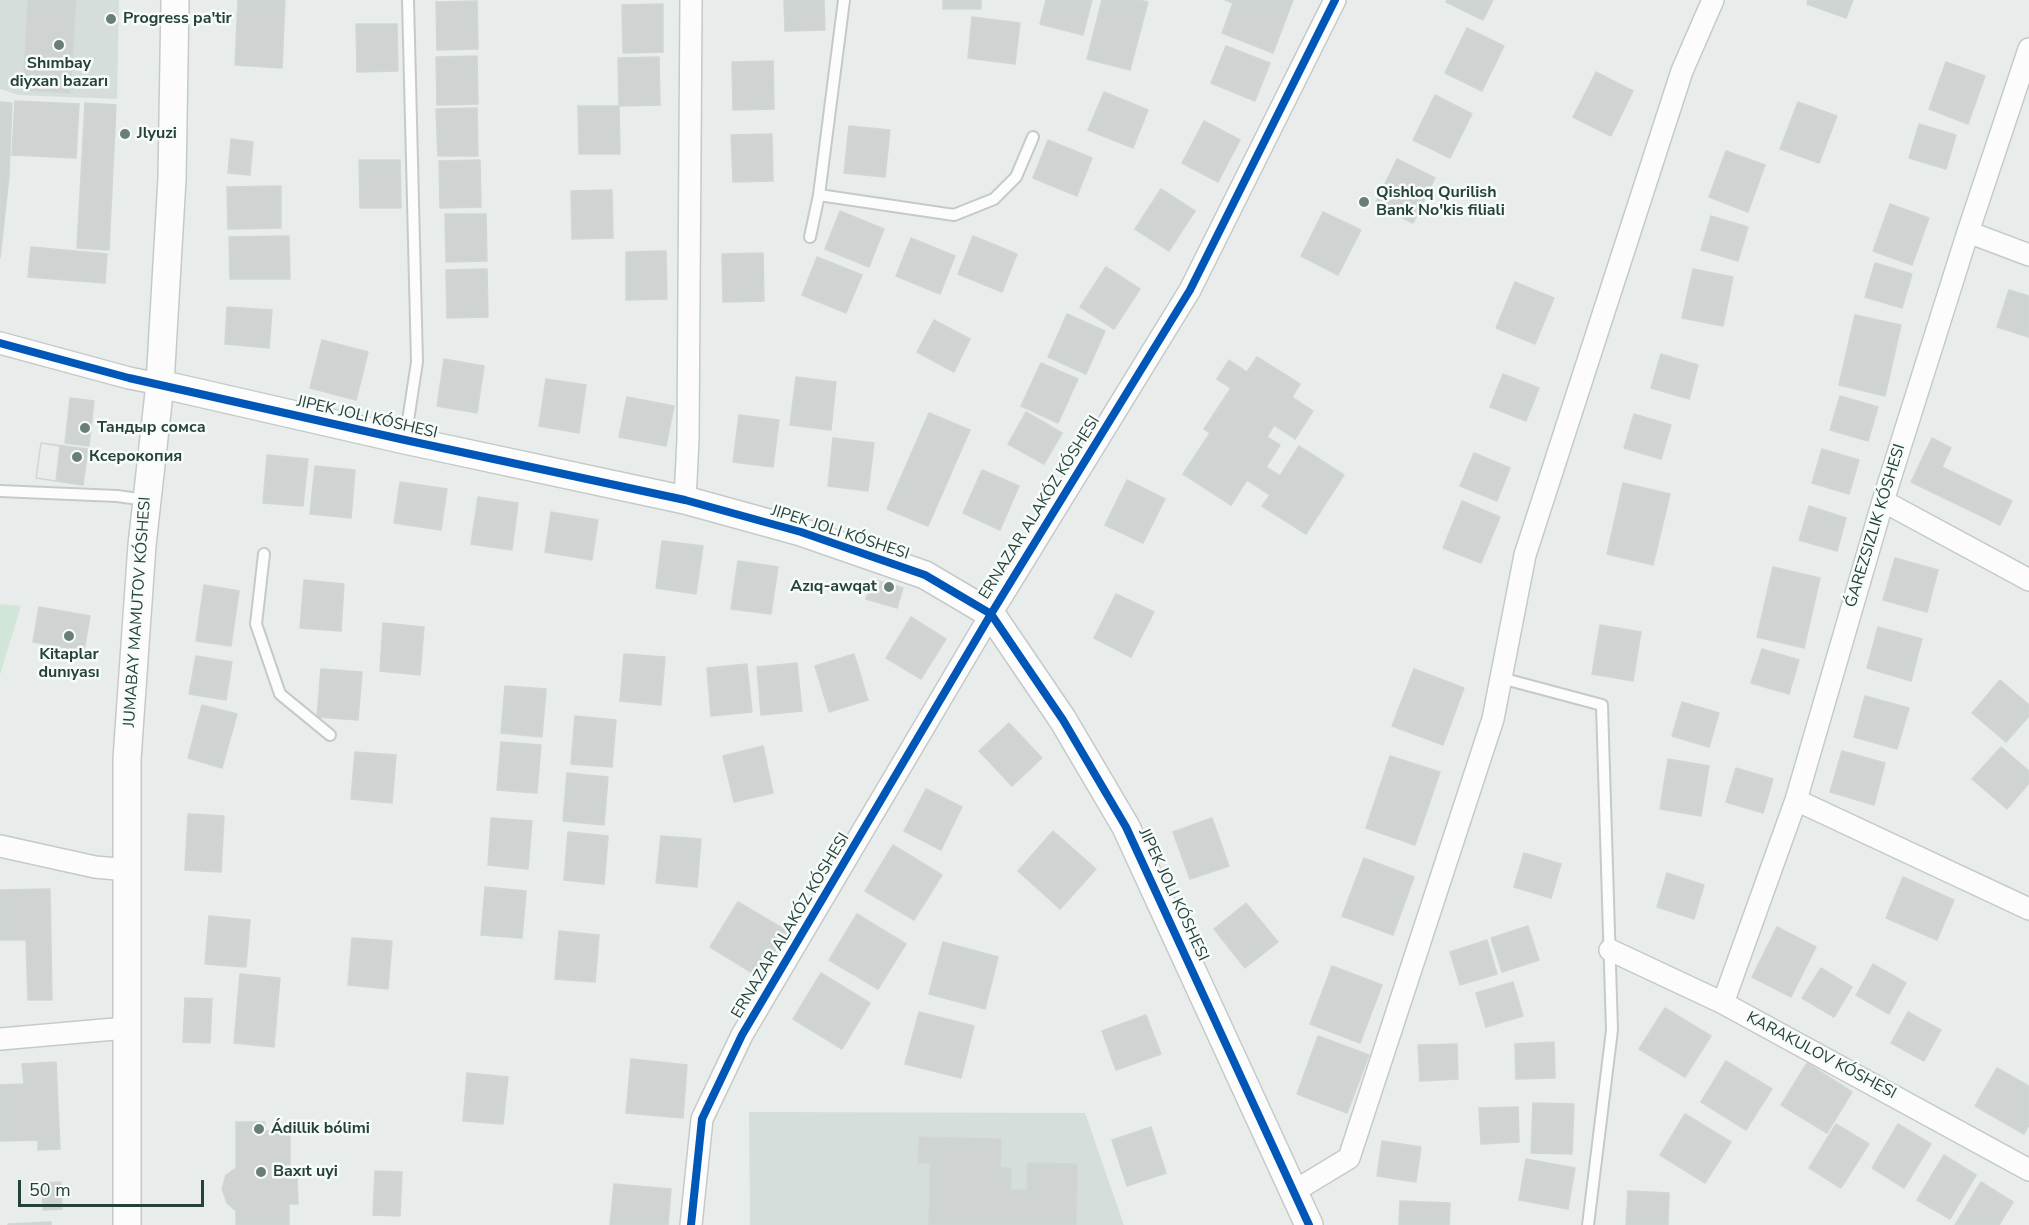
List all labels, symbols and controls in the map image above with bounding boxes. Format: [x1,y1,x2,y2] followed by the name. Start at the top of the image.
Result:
[123,9,232,29] place label: Progress pa'tir
[104,12,118,26] marker: Progress pa'tir
[52,38,66,52] marker: Shımbay diyxan bazarı
[10,54,108,92] place label: Shımbay diyxan bazarı
[137,124,177,144] place label: Jlyuzi
[118,127,132,141] marker: Jlyuzi
[1376,183,1505,221] place label: Qishloq Qurilish Bank No'kis filiali
[1357,195,1371,209] marker: Qishloq Qurilish Bank No'kis filiali
[295,392,439,444] street label: JIPEK JOLI KÓSHESI
[975,413,1105,603] street label: ERNAZAR ALAKÓZ KÓSHESI
[97,418,206,438] place label: Тандыр сомса
[78,421,92,435] marker: Тандыр сомса
[1842,442,1910,610] street label: ǴAREZSIZLIK KÓSHESI
[89,447,182,467] place label: Ксерокопия
[70,450,84,464] marker: Ксерокопия
[120,496,156,728] street label: JUMABAY MAMUTOV KÓSHESI
[768,502,912,564] street label: JIPEK JOLI KÓSHESI
[790,577,877,597] place label: Azıq-awqat
[882,580,896,594] marker: Azıq-awqat
[62,629,76,643] marker: Kitaplar dunıyası
[38,645,100,683] place label: Kitaplar dunıyası
[1134,826,1212,964] street label: JIPEK JOLI KÓSHESI
[728,830,854,1022] street label: ERNAZAR ALAKÓZ KÓSHESI
[1743,1008,1899,1104] street label: KARAKULOV KÓSHESI
[271,1119,370,1139] place label: Ádillik bólimi
[252,1122,266,1136] marker: Ádillik bólimi
[273,1162,338,1182] place label: Baxıt uyi
[254,1165,268,1179] marker: Baxıt uyi
[21,1168,207,1206] scale bar
[29,1178,71,1202] text: 50 m

